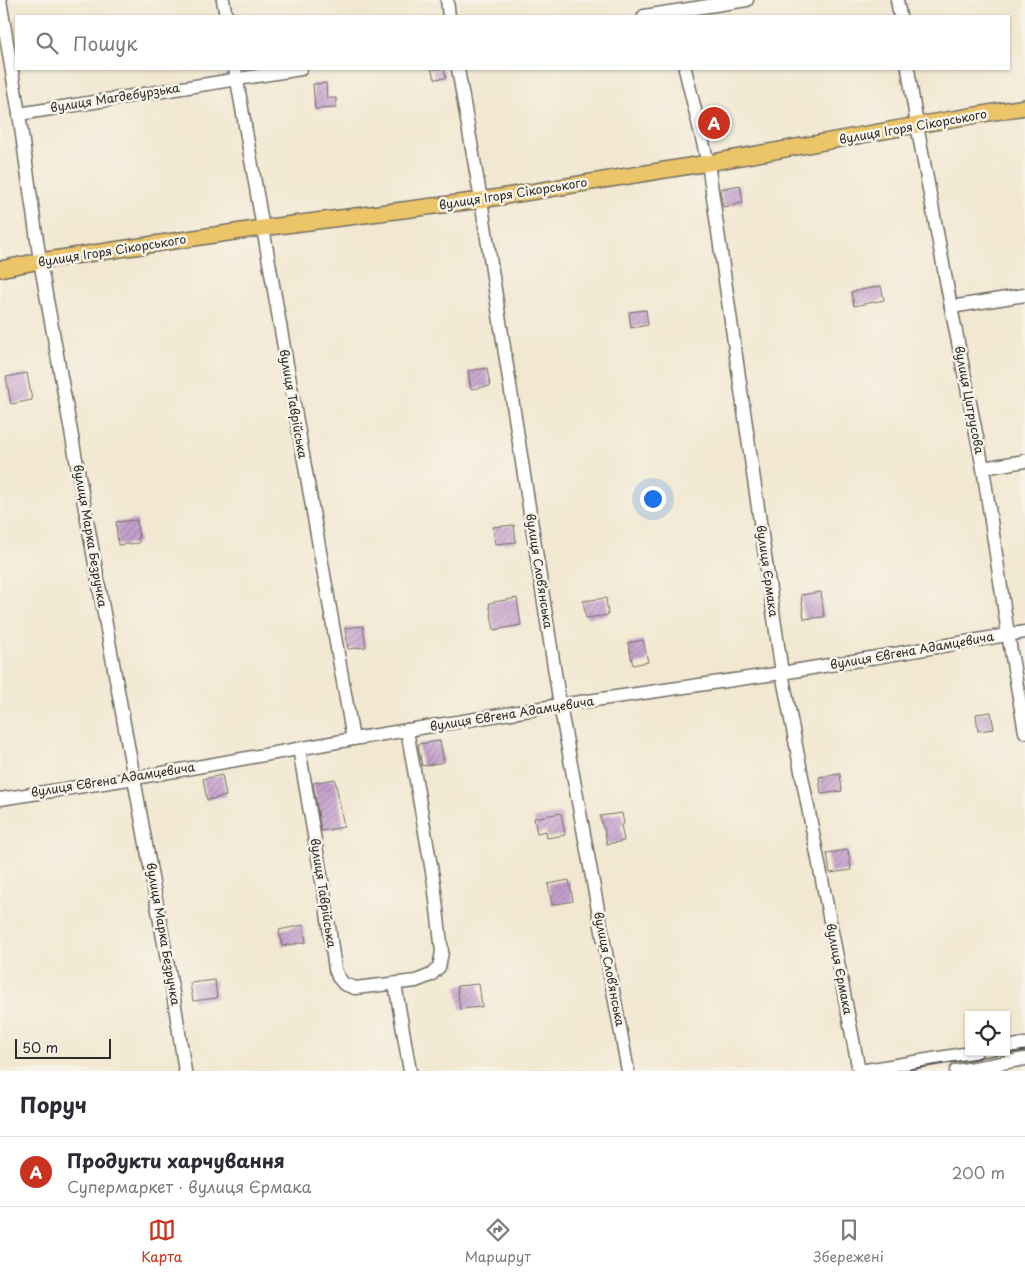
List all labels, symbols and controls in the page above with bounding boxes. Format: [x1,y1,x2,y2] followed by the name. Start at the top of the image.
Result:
[15,15,1010,70] search box
[33,29,61,57] icon: search
[73,29,138,57] text: Пошук
[49,78,181,116] street label: вулиця Магдебурзька
[698,104,730,142] pin: A
[838,104,988,148] street label: вулиця Ігоря Сікорського
[437,172,588,214] street label: вулиця Ігоря Сікорського
[36,229,187,271] street label: вулиця Ігоря Сікорського
[951,344,989,456] street label: вулиця Цитрусова
[276,348,313,460] street label: вулиця Таврійська
[70,463,112,609] street label: вулиця Марка Безручка
[640,486,666,512] your location
[522,512,558,630] street label: вулиця Слов’янська
[753,524,783,618] street label: вулиця Єрмака
[829,627,995,673] street label: вулиця Євгена Адамцевича
[429,691,596,735] street label: вулиця Євгена Адамцевича
[30,757,197,801] street label: вулиця Євгена Адамцевича
[306,837,342,949] street label: вулиця Таврійська
[143,861,185,1007] street label: вулиця Марка Безручка
[590,910,630,1028] street label: вулиця Слов’янська
[822,922,858,1016] street label: вулиця Єрмака
[965,1011,1010,1056] map controls
[965,1011,1010,1056] button: locate
[15,1036,111,1059] scale bar
[22,1037,58,1058] text: 50 m
[20,1088,87,1120] text: Поруч
[67,1146,285,1174] text: Продукти харчування
[30,1160,42,1184] text: A
[952,1160,1005,1184] text: 200 m
[67,1174,312,1198] text: Супермаркет · вулиця Єрмака
[141,1216,182,1267] tab: Карта
[465,1216,531,1267] tab: Маршрут
[813,1216,884,1267] tab: Збережені

